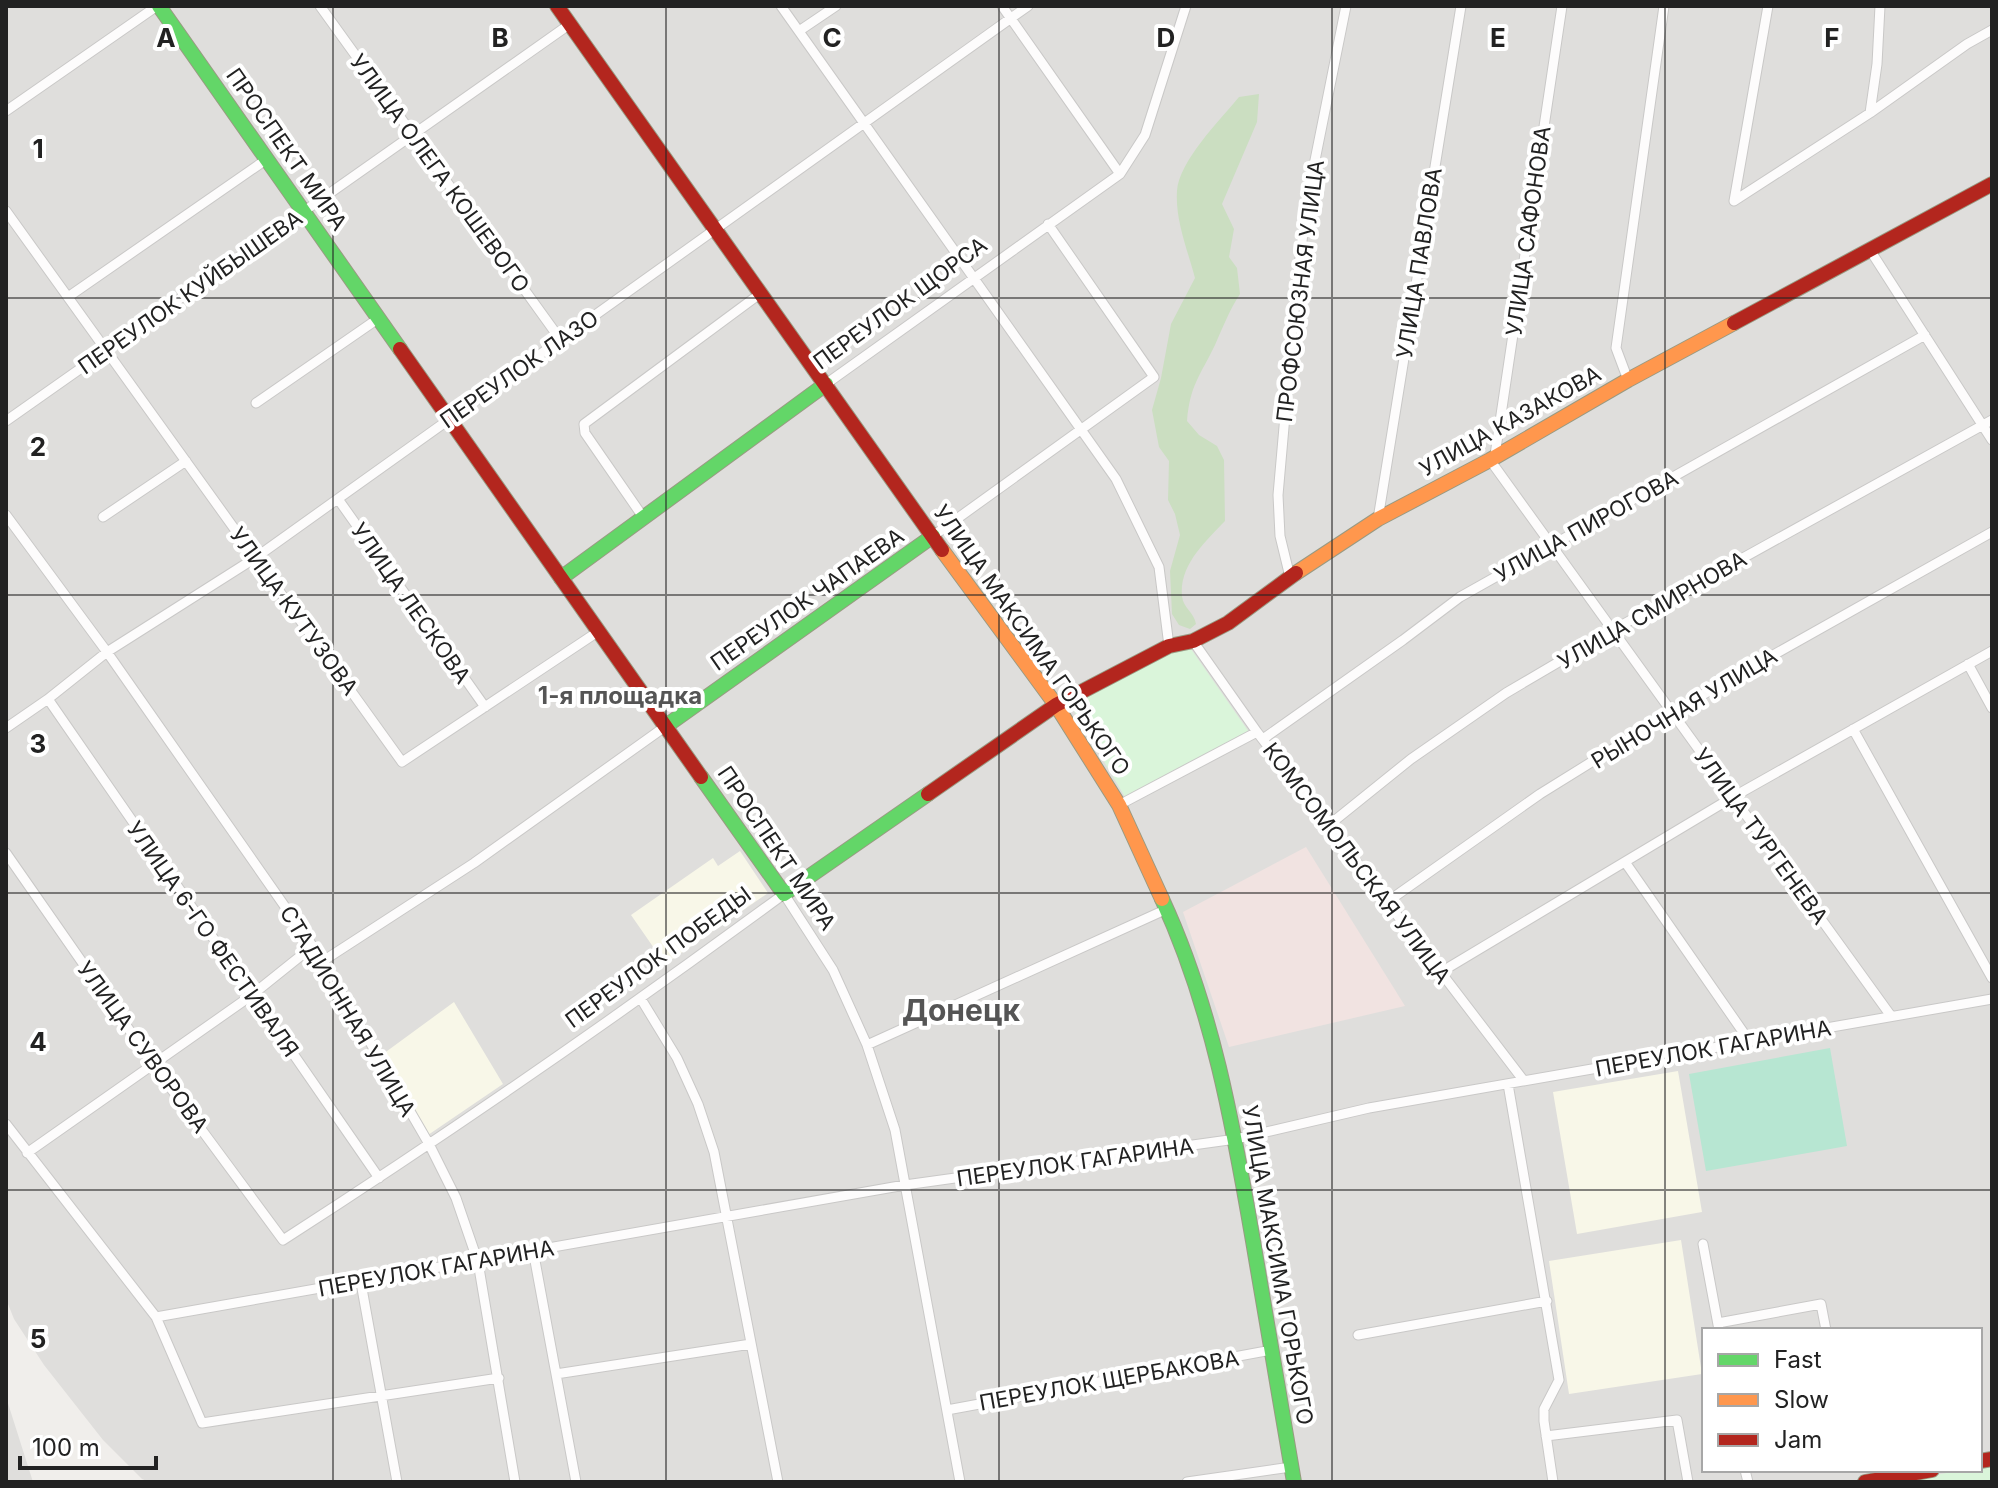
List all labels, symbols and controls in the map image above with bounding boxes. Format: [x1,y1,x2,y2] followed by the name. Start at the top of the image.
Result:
[156,22,176,53] text: A
[491,22,509,53] text: B
[822,22,842,53] text: C
[1157,22,1175,53] text: D
[1490,22,1506,53] text: E
[1824,22,1840,53] text: F
[345,49,535,297] street label: УЛИЦА ОЛЕГА КОШЕВОГО
[221,63,353,235] street label: ПРОСПЕКТ МИРА
[1500,124,1556,338] street label: УЛИЦА САФОНОВА
[32,133,44,164] text: 1
[1271,158,1329,424] street label: ПРОФСОЮЗНАЯ УЛИЦА
[1391,166,1447,360] street label: УЛИЦА ПАВЛОВА
[73,205,307,379] street label: ПЕРЕУЛОК КУЙБЫШЕВА
[808,231,992,375] street label: ПЕРЕУЛОК ЩОРСА
[435,305,603,433] street label: ПЕРЕУЛОК ЛАЗО
[1415,360,1605,482] street label: УЛИЦА КАЗАКОВА
[30,431,46,462] text: 2
[1489,465,1683,587] street label: УЛИЦА ПИРОГОВА
[928,500,1136,780] street label: УЛИЦА МАКСИМА ГОРЬКОГО
[346,518,476,688] street label: УЛИЦА ЛЕСКОВА
[224,522,364,700] street label: УЛИЦА КУТУЗОВА
[705,522,909,676] street label: ПЕРЕУЛОК ЧАПАЕВА
[1553,545,1751,675] street label: УЛИЦА СМИРНОВА
[1587,642,1781,774] street label: РЫНОЧНАЯ УЛИЦА
[538,681,702,710] district label: 1-я площадка
[30,728,46,759] text: 3
[1258,737,1456,989] street label: КОМСОМОЛЬСКАЯ УЛИЦА
[1688,743,1834,929] street label: УЛИЦА ТУРГЕНЕВА
[713,761,841,935] street label: ПРОСПЕКТ МИРА
[122,816,304,1062] street label: УЛИЦА 6-ГО ФЕСТИВАЛЯ
[560,881,756,1033] street label: ПЕРЕУЛОК ПОБЕДЫ
[275,901,421,1121] street label: СТАДИОННАЯ УЛИЦА
[72,956,214,1138] street label: УЛИЦА СУВОРОВА
[902,992,1021,1028] district label: Донецк
[1593,1014,1833,1082] street label: ПЕРЕУЛОК ГАГАРИНА
[29,1026,47,1057] text: 4
[1237,1103,1319,1427] street label: УЛИЦА МАКСИМА ГОРЬКОГО
[955,1132,1195,1192] street label: ПЕРЕУЛОК ГАГАРИНА
[316,1234,556,1302] street label: ПЕРЕУЛОК ГАГАРИНА
[30,1323,46,1354] text: 5
[1702,1328,1982,1472] legend
[977,1344,1241,1416] street label: ПЕРЕУЛОК ЩЕРБАКОВА
[1774,1345,1822,1374] text: Fast
[1774,1385,1829,1414] text: Slow
[20,1420,156,1470] scale bar
[1774,1425,1822,1454] text: Jam
[32,1433,100,1462] text: 100 m

